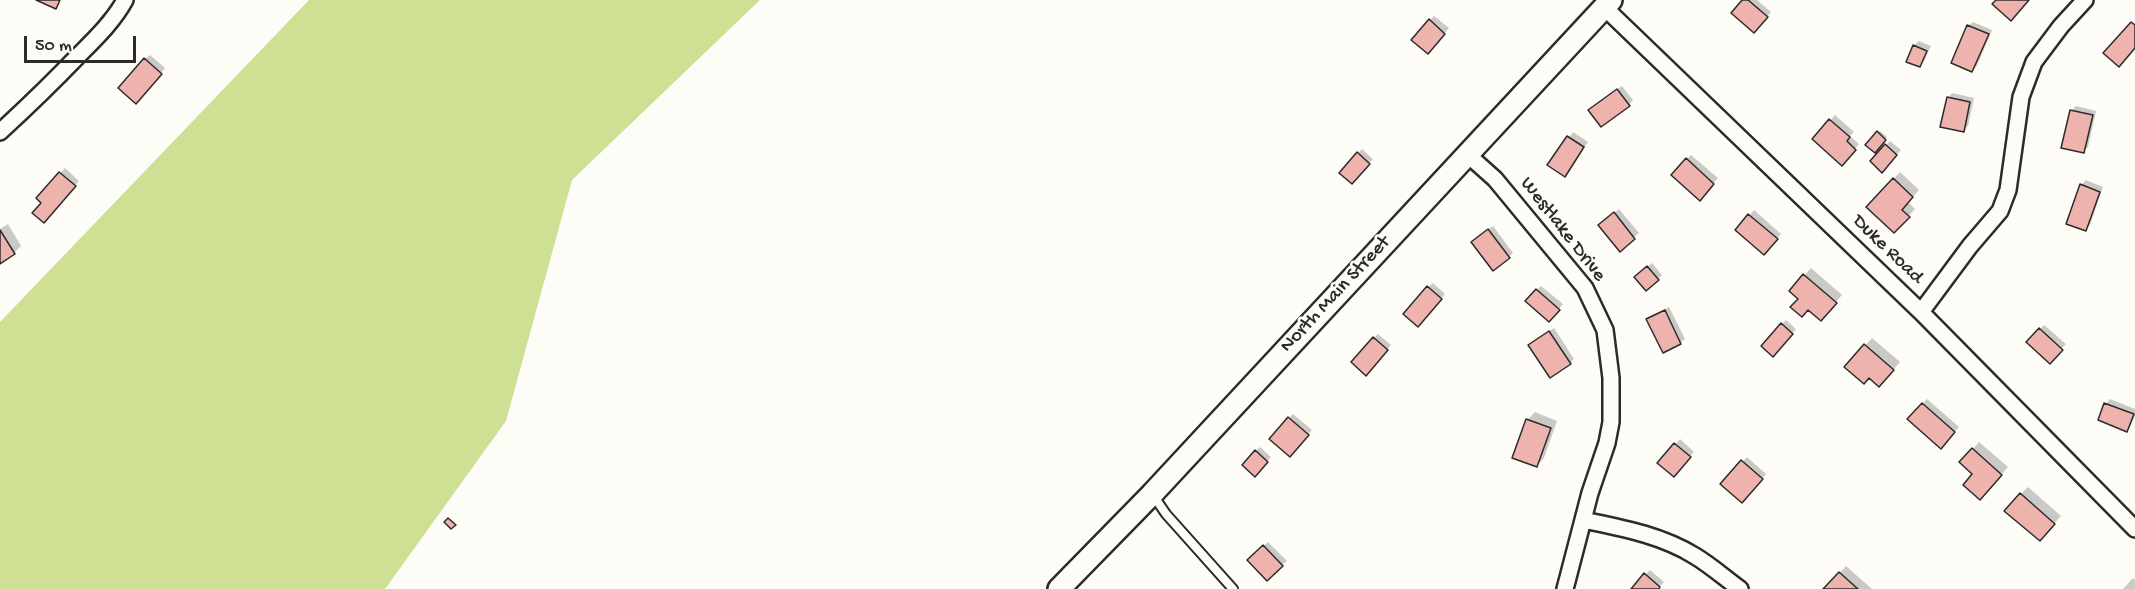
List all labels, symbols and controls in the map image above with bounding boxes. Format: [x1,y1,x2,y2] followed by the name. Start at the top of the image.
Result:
[27,24,140,62] scale bar
[35,36,72,57] text: 50 m
[1514,173,1610,287] street label: Westlake Drive
[1846,210,1928,290] street label: Duke Road
[1276,232,1396,358] street label: North Main Street

